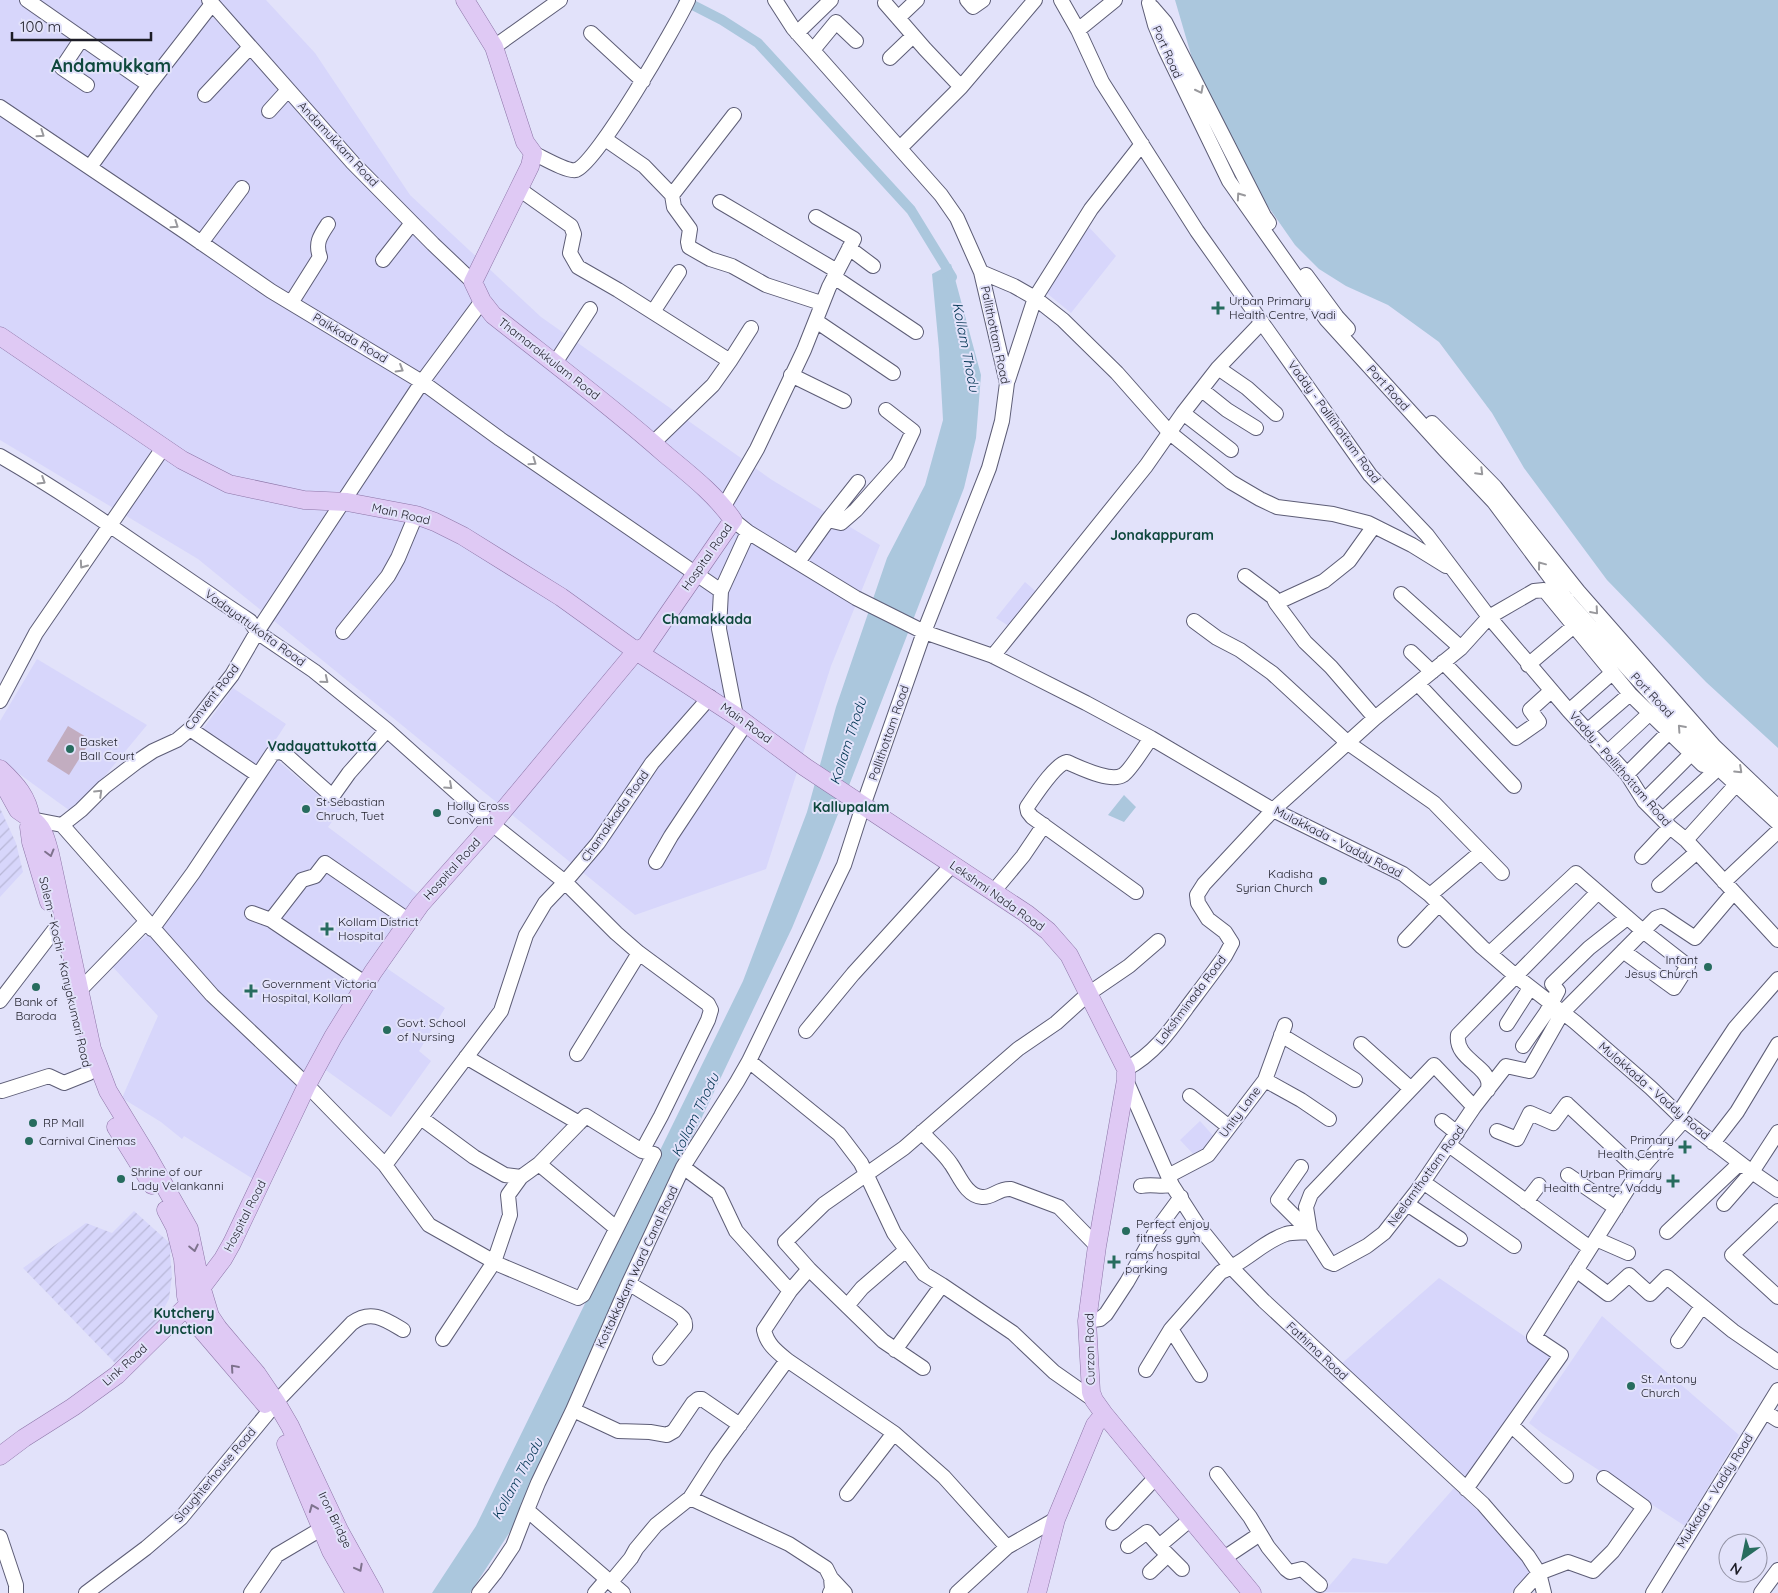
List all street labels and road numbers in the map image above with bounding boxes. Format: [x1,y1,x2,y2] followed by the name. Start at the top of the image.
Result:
[1149,23,1186,80] street label: Port Road
[295,98,382,189] street label: Andamukkam Road
[978,284,1013,385] street label: Pallithottam Road
[310,309,390,366] street label: Paikkada Road
[495,314,603,403] street label: Thamarakkulam Road
[1285,358,1384,486] street label: Vaddy - Pallithottam Road
[1364,362,1413,414] street label: Port Road
[370,499,432,528] street label: Main Road
[678,520,735,593] street label: Hospital Road
[202,586,308,669] street label: Vadayattukotta Road
[181,661,242,732] street label: Convent Road
[1628,669,1677,720] street label: Port Road
[865,683,912,783] street label: Pallithottam Road
[718,699,775,746] street label: Main Road
[1566,708,1674,829] street label: Vaddy - Pallithottam Road
[578,767,652,864] street label: Chamakkada Road
[1272,803,1405,880] street label: Mulakkada - Vaddy Road
[420,834,483,903] street label: Hospital Road
[947,857,1048,934] street label: Lekshmi Nada Road
[36,875,95,1069] street label: Salem - Kochi - Kanyakumari Road
[1152,952,1229,1047] street label: Lakshminada Road
[1596,1038,1713,1143] street label: Mulakkada - Vaddy Road
[1216,1083,1264,1140] street label: Unity Lane
[1384,1122,1467,1229] street label: Neelamthottam Road
[220,1177,269,1254] street label: Hospital Road
[592,1183,681,1350] street label: Kottakkakam Ward Canal Road
[1081,1313,1098,1385] street label: Curzon Road
[1284,1318,1351,1383] street label: Fathima Road
[99,1341,150,1389] street label: Link Road
[170,1424,259,1525] street label: Slaughterhouse Road
[1673,1431,1756,1551] street label: Mukkada - Vaddy Road
[315,1489,356,1551] street label: Iron Bridge

